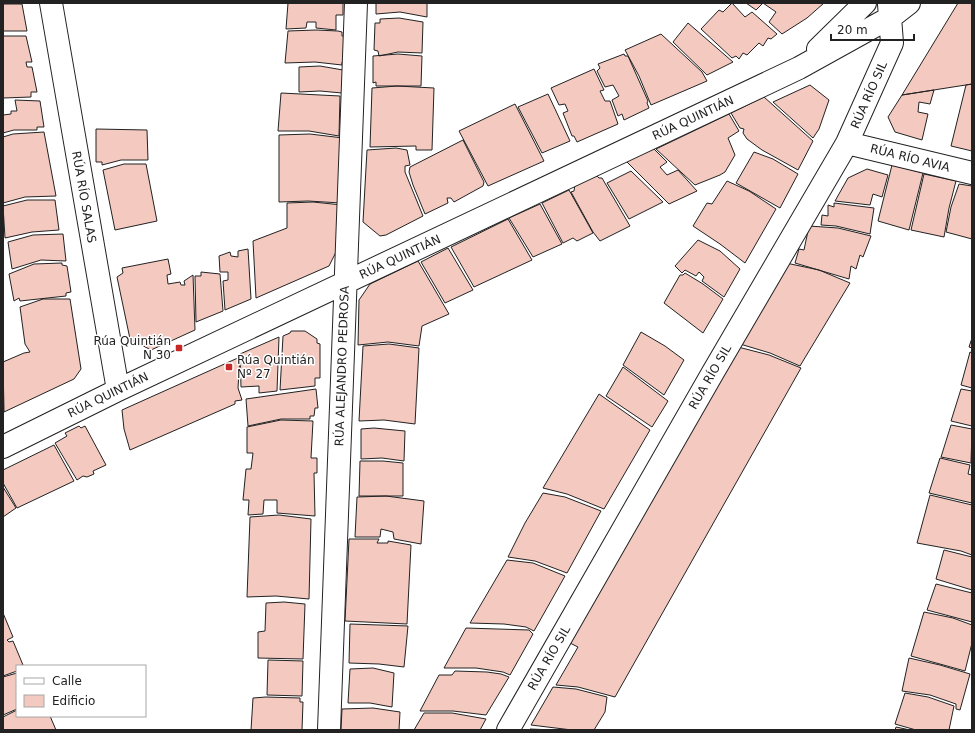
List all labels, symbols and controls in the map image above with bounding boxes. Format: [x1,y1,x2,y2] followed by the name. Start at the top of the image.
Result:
[831,16,914,42] scale bar
[837,23,868,37] text: 20 m
[847,59,890,131] street label: RÚA RÍO SIL
[650,92,736,143] street label: RÚA QUINTIÁN
[869,140,952,175] street label: RÚA RÍO AVIA
[69,150,100,244] street label: RÚA RÍO SALAS
[357,231,443,282] street label: RÚA QUINTIÁN
[331,285,352,447] street label: RÚA ALEJANDRO PEDROSA
[93,334,171,362] place label: Rúa Quintián N 30
[685,341,734,412] street label: RÚA RÍO SIL
[174,343,184,353] marker: Rúa Quintián N 30
[237,353,315,381] place label: Rúa Quintián Nº 27
[224,362,234,372] marker: Rúa Quintián Nº 27
[65,369,151,421] street label: RÚA QUINTIÁN
[524,622,573,693] street label: RÚA RÍO SIL
[16,665,146,717] legend
[52,674,82,688] text: Calle
[52,694,95,708] text: Edificio

